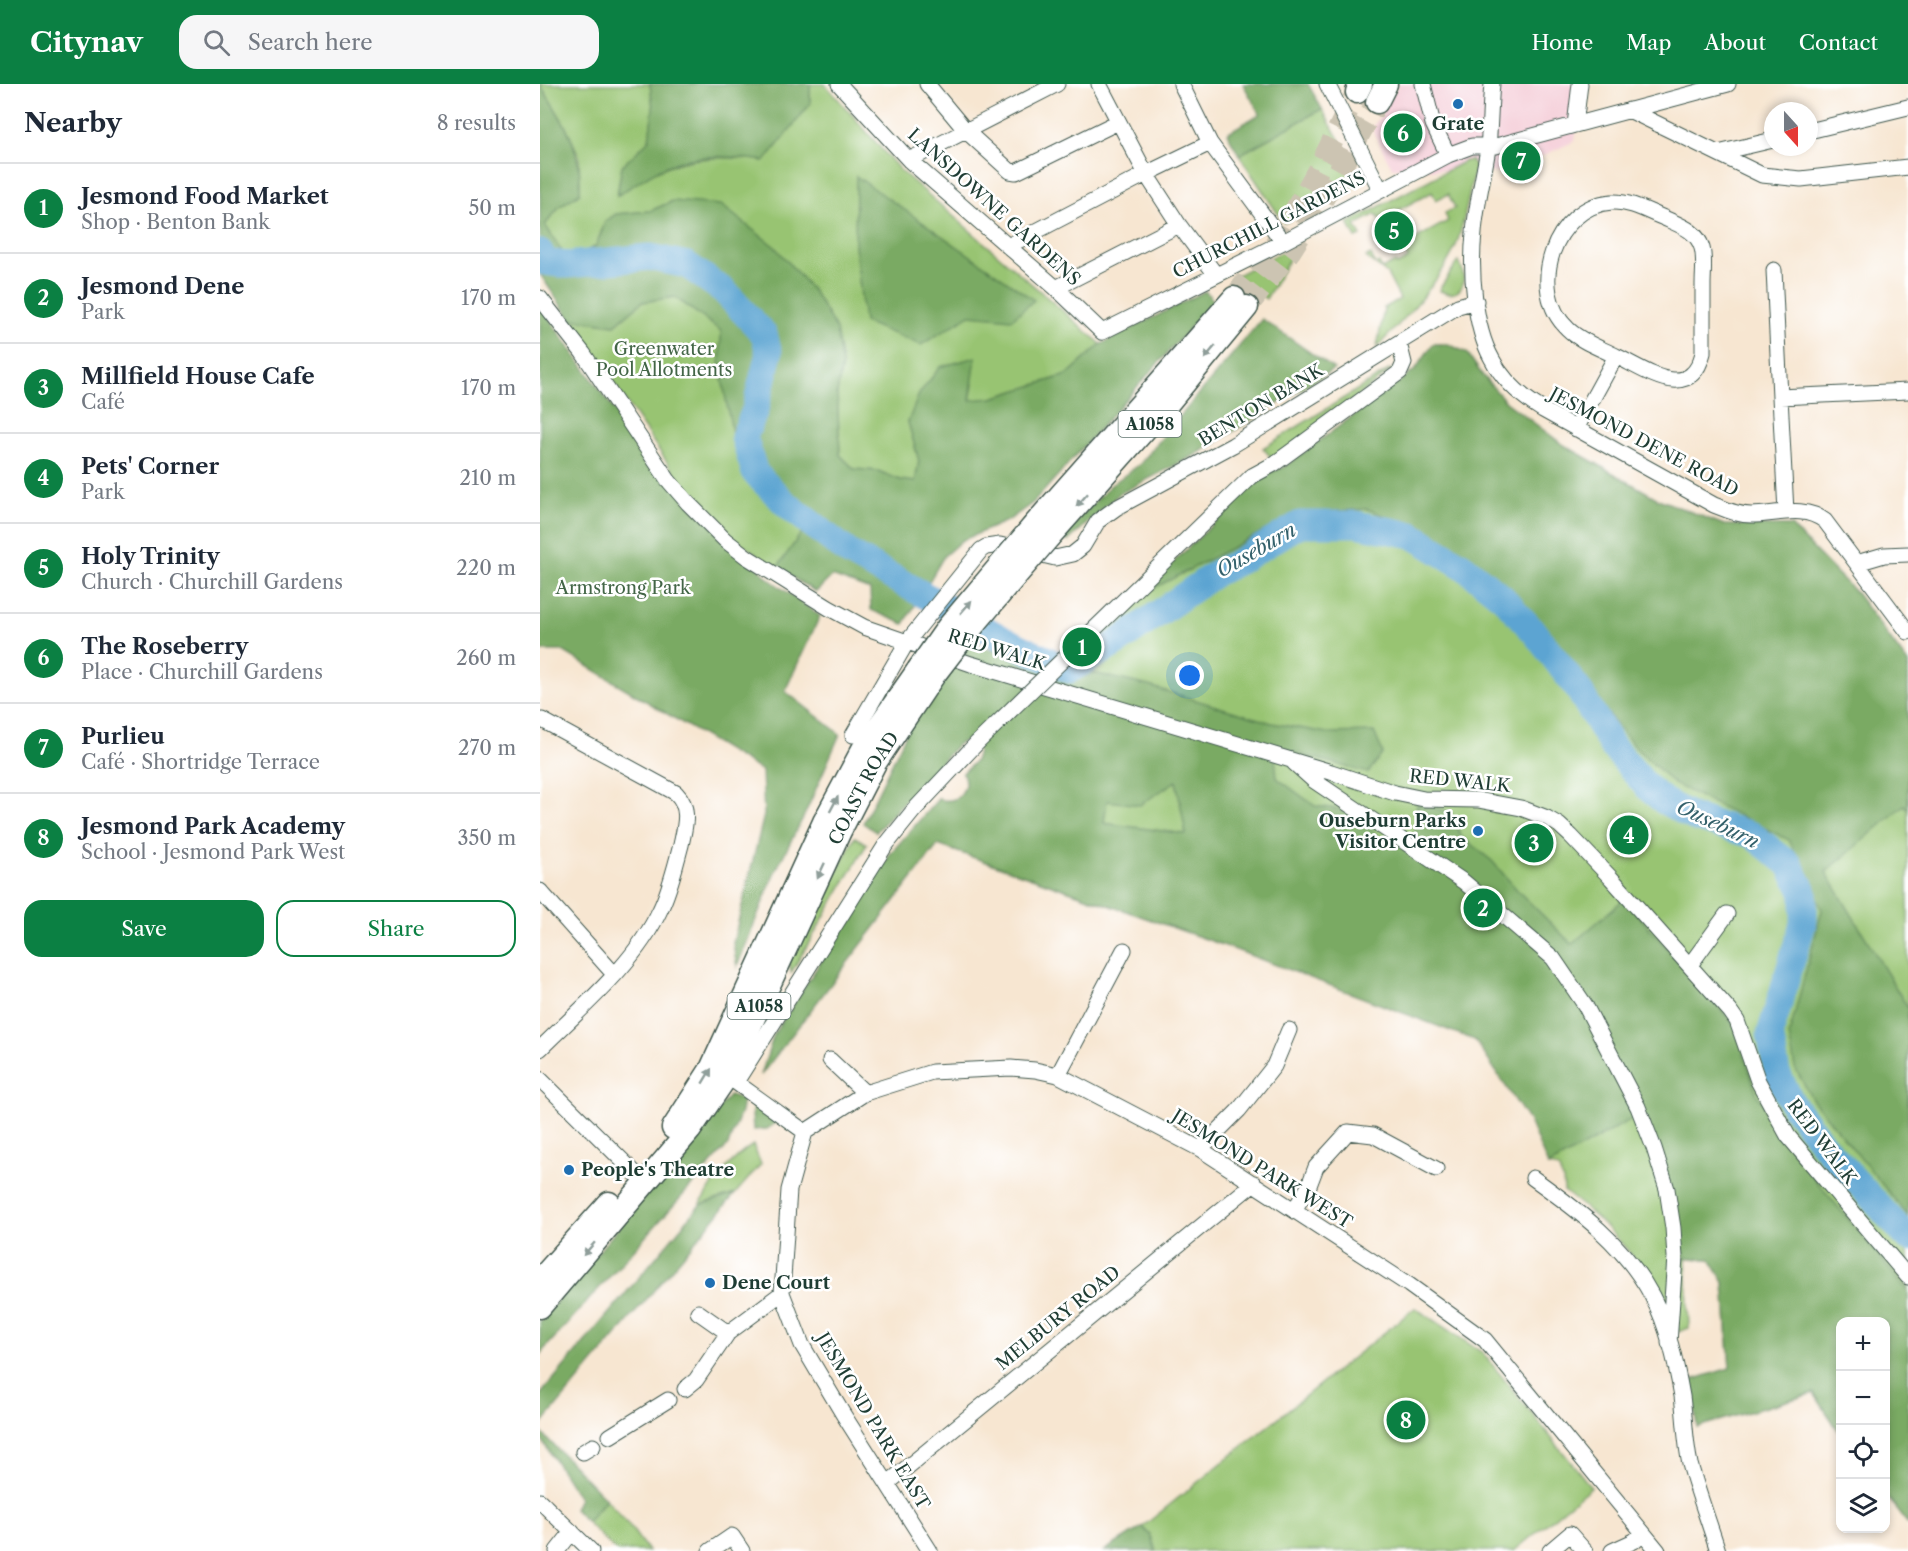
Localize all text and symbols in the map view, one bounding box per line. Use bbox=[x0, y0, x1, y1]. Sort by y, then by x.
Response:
search box bbox=[179, 15, 599, 69]
text: Citynav bbox=[30, 25, 143, 59]
icon: search bbox=[200, 26, 233, 59]
text: Search here bbox=[248, 29, 372, 56]
text: Home bbox=[1532, 30, 1593, 55]
text: Map bbox=[1626, 30, 1671, 55]
text: About bbox=[1704, 30, 1766, 55]
text: Contact bbox=[1799, 30, 1878, 55]
marker: Grate bbox=[1451, 97, 1465, 111]
north arrow bbox=[1764, 102, 1818, 156]
text: Nearby bbox=[24, 107, 122, 139]
pin: 6 bbox=[1384, 110, 1422, 156]
text: 8 results bbox=[437, 111, 516, 135]
place label: Grate bbox=[1432, 113, 1484, 135]
street label: LANSDOWNE GARDENS bbox=[903, 124, 1085, 290]
pin: 7 bbox=[1502, 138, 1540, 184]
street label: CHURCHILL GARDENS bbox=[1169, 167, 1369, 283]
text: Jesmond Food Market bbox=[81, 183, 329, 210]
text: 1 bbox=[39, 196, 48, 220]
text: 50 m bbox=[469, 196, 516, 220]
pin: 5 bbox=[1374, 208, 1414, 254]
text: Shop · Benton Bank bbox=[81, 210, 270, 234]
text: Jesmond Dene bbox=[81, 273, 244, 300]
text: 2 bbox=[38, 286, 49, 310]
text: 170 m bbox=[461, 286, 516, 310]
text: Park bbox=[81, 300, 124, 324]
park label: Greenwater Pool Allotments bbox=[596, 338, 732, 381]
one-way arrow bbox=[1204, 344, 1217, 359]
street label: BENTON BANK bbox=[1194, 358, 1328, 451]
text: Millfield House Cafe bbox=[81, 363, 315, 390]
text: 3 bbox=[38, 376, 49, 400]
text: 170 m bbox=[461, 376, 516, 400]
street label: JESMOND DENE ROAD bbox=[1543, 381, 1742, 501]
text: Café bbox=[81, 390, 125, 414]
road number: A1058 bbox=[1118, 411, 1182, 437]
text: Pets' Corner bbox=[81, 453, 219, 480]
text: 4 bbox=[38, 466, 49, 490]
text: 210 m bbox=[459, 466, 516, 490]
text: Park bbox=[81, 480, 124, 504]
one-way arrow bbox=[1075, 492, 1089, 507]
water label: Ouseburn bbox=[1212, 518, 1300, 582]
text: Holy Trinity bbox=[81, 543, 220, 570]
text: 5 bbox=[38, 556, 49, 580]
text: 220 m bbox=[456, 556, 516, 580]
text: Church · Churchill Gardens bbox=[81, 570, 343, 594]
park label: Armstrong Park bbox=[555, 577, 692, 599]
one-way arrow bbox=[959, 599, 973, 614]
pin: 1 bbox=[1062, 624, 1102, 670]
street label: RED WALK bbox=[945, 625, 1050, 676]
text: The Roseberry bbox=[81, 633, 248, 660]
text: 6 bbox=[38, 646, 49, 670]
text: 260 m bbox=[456, 646, 516, 670]
text: Place · Churchill Gardens bbox=[81, 660, 323, 684]
your location bbox=[1175, 661, 1204, 690]
text: Purlieu bbox=[81, 723, 165, 750]
street label: COAST ROAD bbox=[824, 728, 904, 848]
text: 7 bbox=[38, 736, 49, 760]
text: 270 m bbox=[458, 736, 516, 760]
text: Café · Shortridge Terrace bbox=[81, 750, 320, 774]
street label: RED WALK bbox=[1408, 765, 1513, 797]
water label: Ouseburn bbox=[1673, 794, 1763, 854]
one-way arrow bbox=[829, 795, 839, 812]
place label: Ouseburn Parks Visitor Centre bbox=[1319, 810, 1466, 853]
pin: 4 bbox=[1610, 812, 1648, 858]
text: Jesmond Park Academy bbox=[81, 813, 345, 840]
pin: 3 bbox=[1514, 820, 1554, 866]
marker: Ouseburn Parks Visitor Centre bbox=[1471, 824, 1485, 838]
text: 8 bbox=[37, 826, 50, 850]
text: 350 m bbox=[458, 826, 516, 850]
text: School · Jesmond Park West bbox=[81, 840, 345, 864]
one-way arrow bbox=[817, 863, 826, 880]
pin: 2 bbox=[1464, 886, 1502, 930]
button: Save bbox=[24, 900, 264, 957]
button: Share bbox=[276, 900, 516, 957]
road number: A1058 bbox=[728, 993, 790, 1019]
one-way arrow bbox=[701, 1068, 712, 1084]
street label: RED WALK bbox=[1783, 1095, 1862, 1190]
street label: JESMOND PARK WEST bbox=[1165, 1103, 1357, 1234]
place label: People's Theatre bbox=[581, 1159, 734, 1181]
marker: People's Theatre bbox=[562, 1163, 576, 1177]
one-way arrow bbox=[583, 1241, 596, 1256]
street label: MELBURY ROAD bbox=[991, 1261, 1125, 1375]
place label: Dene Court bbox=[722, 1272, 831, 1294]
marker: Dene Court bbox=[703, 1276, 717, 1290]
map controls bbox=[1836, 1317, 1890, 1533]
button: + bbox=[1836, 1317, 1890, 1371]
street label: JESMOND PARK EAST bbox=[810, 1326, 935, 1514]
button: − bbox=[1836, 1371, 1890, 1425]
pin: 8 bbox=[1386, 1398, 1426, 1442]
button: locate bbox=[1836, 1425, 1890, 1479]
button: layers bbox=[1836, 1479, 1890, 1533]

